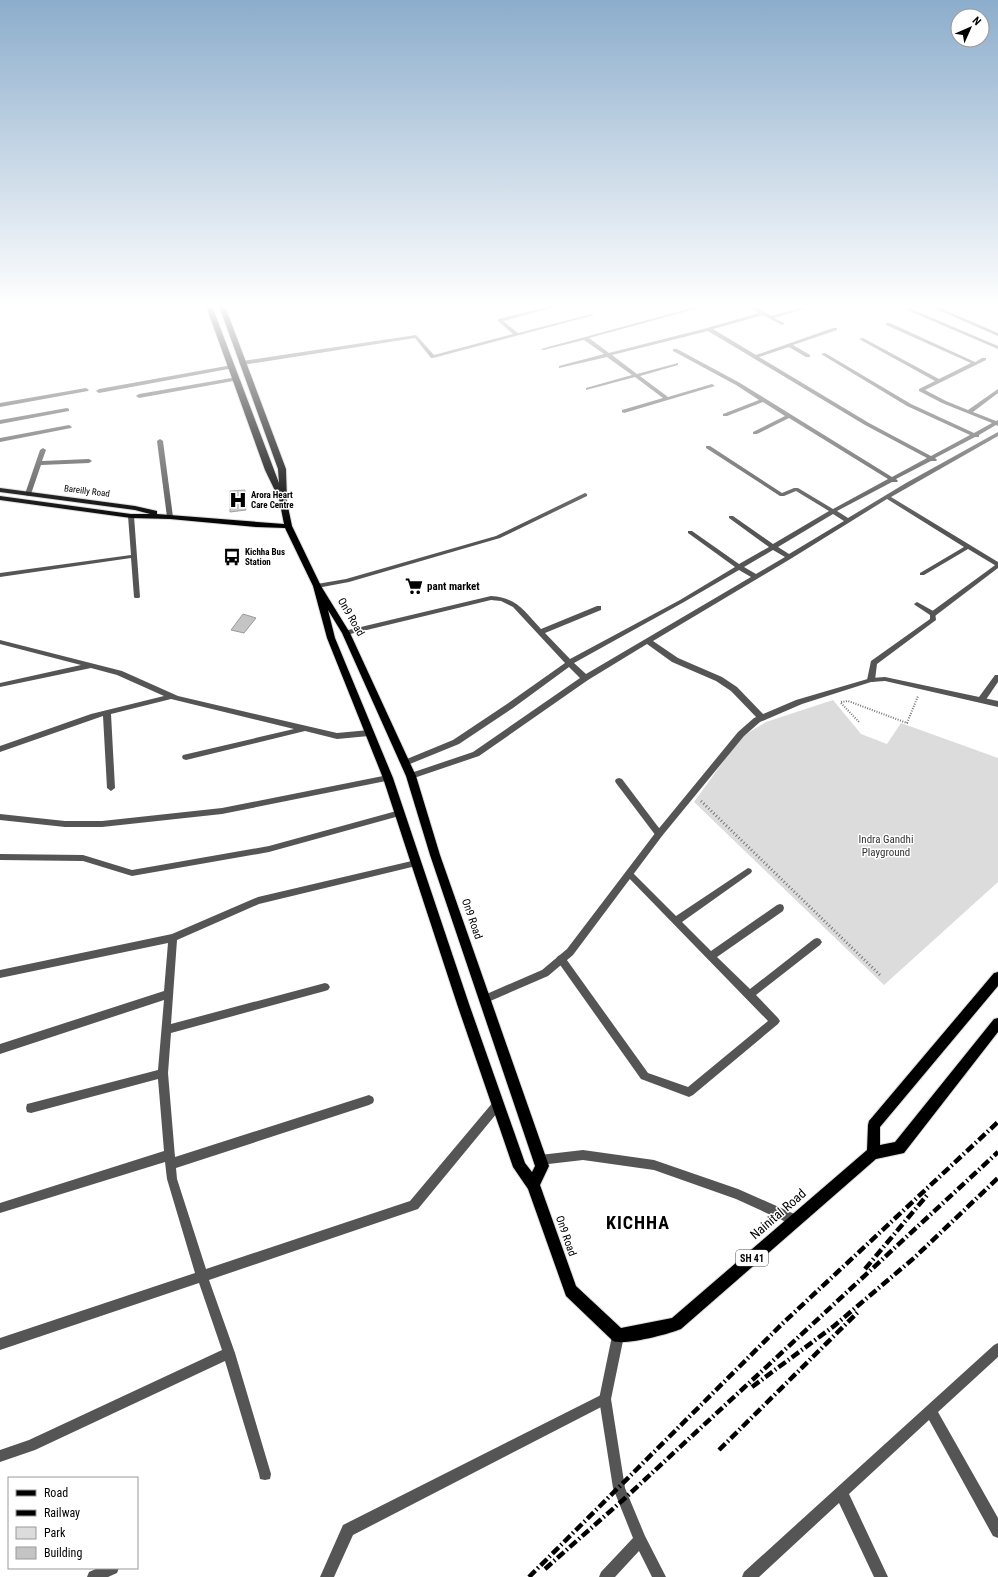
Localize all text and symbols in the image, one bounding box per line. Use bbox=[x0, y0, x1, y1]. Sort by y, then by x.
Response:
north arrow bbox=[950, 8, 990, 48]
text: N bbox=[970, 14, 984, 28]
street label: Bareilly Road bbox=[63, 483, 111, 499]
hospital icon: Arora Heart Care Centre bbox=[228, 490, 248, 510]
place label: Arora Heart Care Centre bbox=[251, 490, 294, 510]
bus stop icon: Kichha Bus Station bbox=[222, 547, 242, 567]
place label: Kichha Bus Station bbox=[245, 547, 285, 567]
supermarket icon: pant market bbox=[404, 576, 424, 596]
place label: pant market bbox=[427, 580, 480, 593]
street label: On9 Road bbox=[335, 596, 367, 638]
park label: Indra Gandhi Playground bbox=[859, 833, 913, 859]
street label: On9 Road bbox=[459, 897, 485, 941]
street label: Nainital Road bbox=[747, 1186, 809, 1242]
district label: KICHHA bbox=[606, 1212, 670, 1233]
street label: On9 Road bbox=[553, 1214, 579, 1258]
road number: SH 41 bbox=[736, 1250, 768, 1266]
legend bbox=[8, 1477, 138, 1569]
text: Road bbox=[44, 1486, 68, 1500]
text: Railway bbox=[44, 1506, 80, 1520]
text: Park bbox=[44, 1526, 66, 1540]
text: Building bbox=[44, 1546, 82, 1560]

